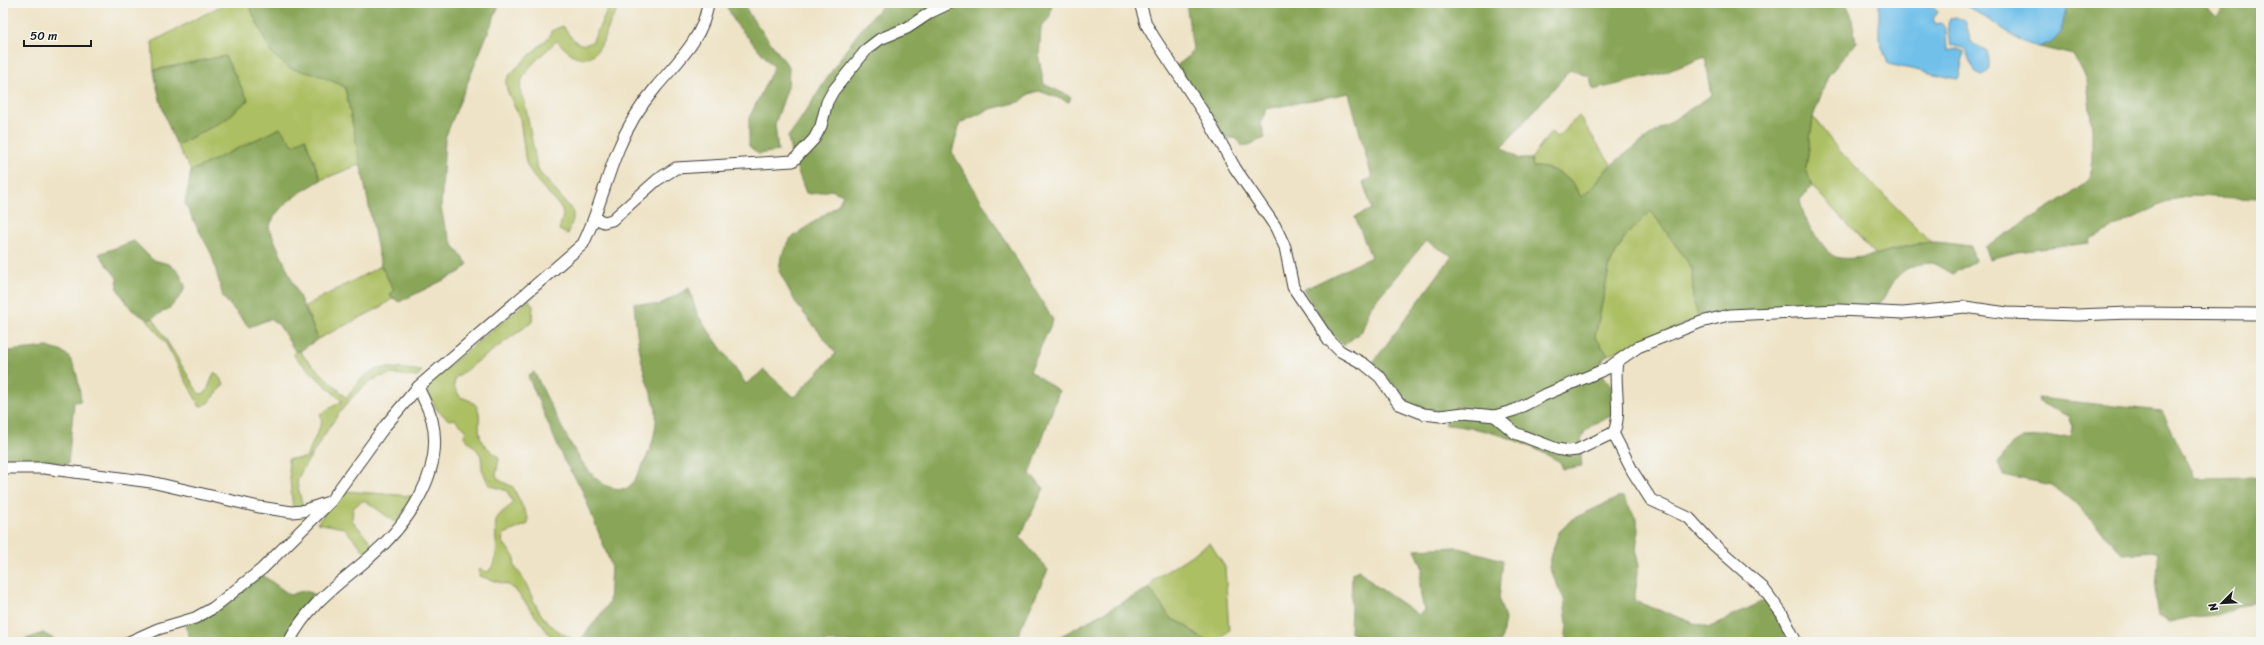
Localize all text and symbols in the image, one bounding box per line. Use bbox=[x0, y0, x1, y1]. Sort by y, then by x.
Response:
scale bar bbox=[24, 22, 91, 48]
text: 50 m bbox=[30, 25, 57, 47]
north arrow bbox=[2202, 583, 2242, 623]
text: N bbox=[2203, 599, 2224, 615]

